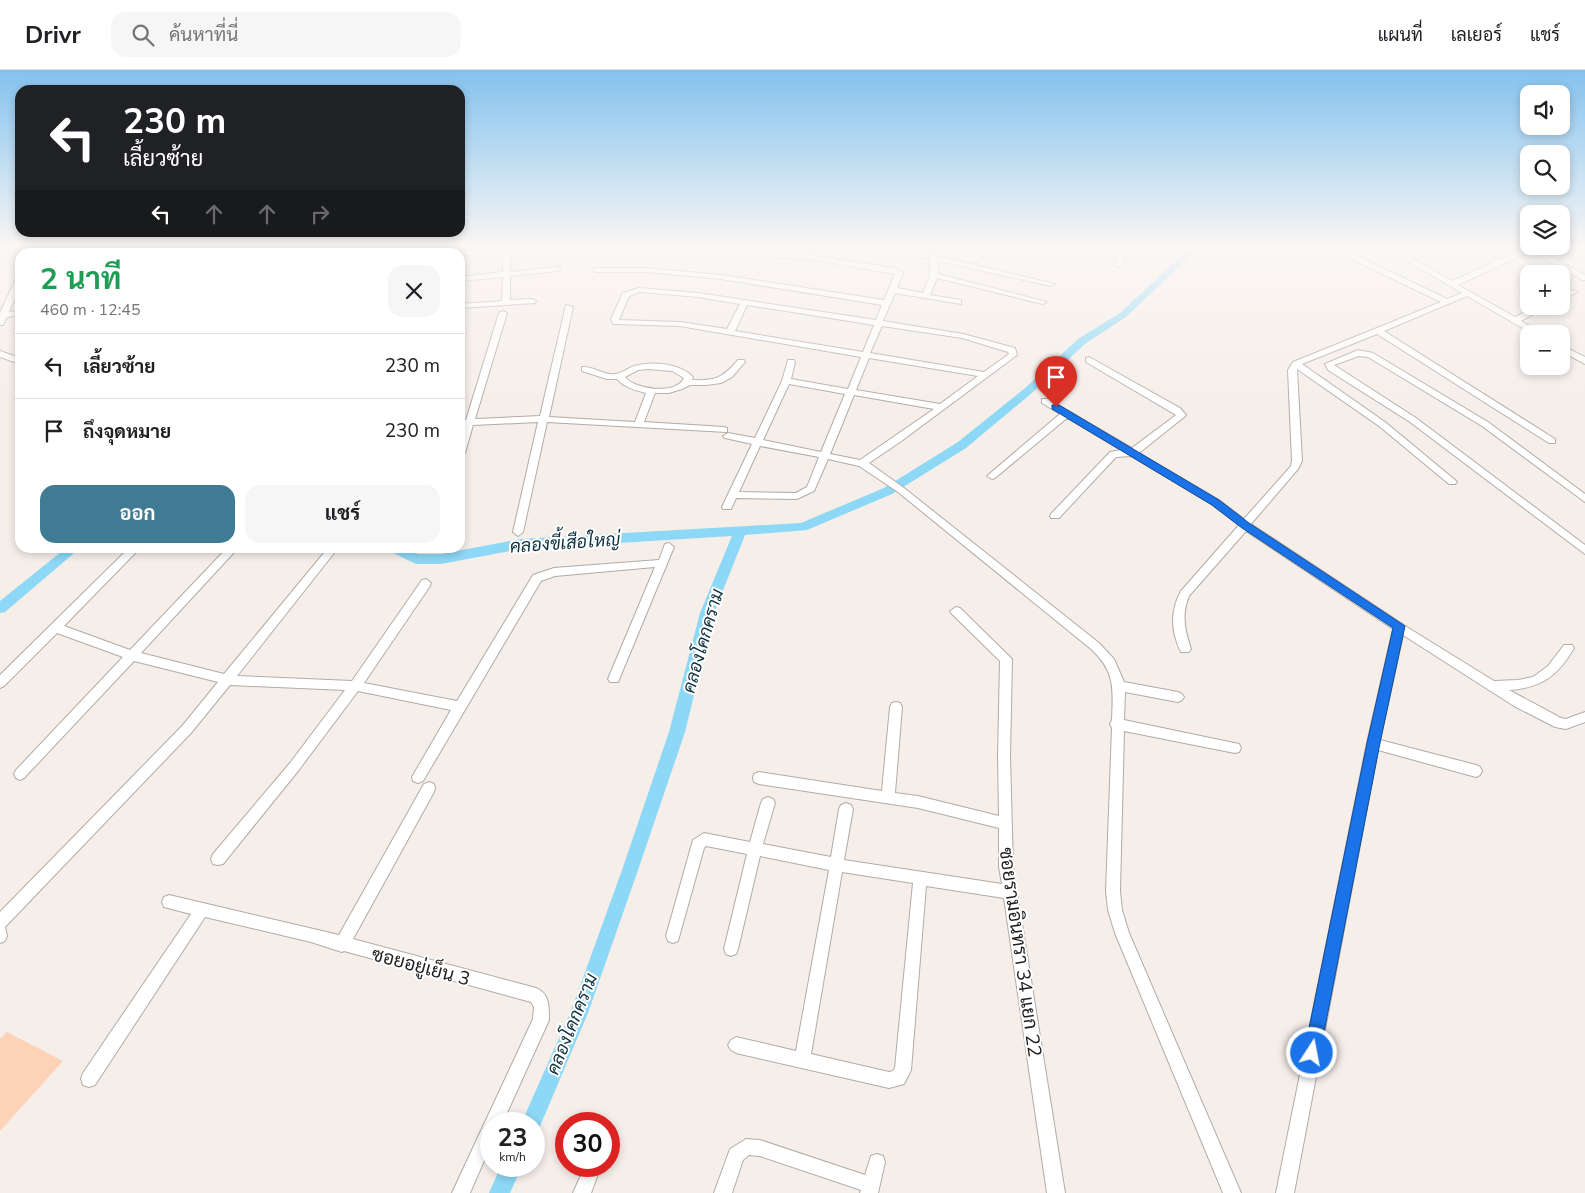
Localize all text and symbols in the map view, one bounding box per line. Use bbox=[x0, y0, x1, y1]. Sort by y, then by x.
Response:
search box bbox=[111, 12, 461, 57]
text: Drivr bbox=[25, 19, 81, 51]
icon: search bbox=[129, 21, 157, 49]
text: ค้นหาที่นี่ bbox=[169, 22, 238, 48]
text: แผนที่ bbox=[1378, 23, 1423, 47]
text: เลเยอร์ bbox=[1451, 23, 1502, 47]
text: แชร์ bbox=[1530, 23, 1560, 47]
map controls bbox=[1520, 85, 1570, 375]
button: sound bbox=[1520, 85, 1570, 135]
text: 230 m bbox=[123, 98, 226, 145]
icon: left bbox=[40, 105, 105, 170]
text: เลี้ยวซ้าย bbox=[123, 144, 203, 174]
button: search bbox=[1520, 145, 1570, 195]
icon: left bbox=[147, 200, 175, 228]
icon: ahead bbox=[200, 200, 228, 228]
icon: ahead bbox=[253, 200, 281, 228]
icon: right bbox=[306, 200, 334, 228]
button: layers bbox=[1520, 205, 1570, 255]
text: 2 นาที bbox=[40, 259, 121, 300]
button: close bbox=[388, 265, 440, 317]
button: + bbox=[1520, 265, 1570, 315]
text: 460 m · 12:45 bbox=[40, 299, 141, 321]
button: − bbox=[1520, 325, 1570, 375]
icon: left bbox=[40, 352, 68, 380]
text: 230 m bbox=[385, 353, 440, 379]
text: เลี้ยวซ้าย bbox=[83, 354, 155, 380]
pin bbox=[1035, 356, 1077, 407]
icon: arrive bbox=[1042, 363, 1070, 391]
icon: arrive bbox=[40, 417, 68, 445]
text: 230 m bbox=[385, 418, 440, 444]
text: ถึงจุดหมาย bbox=[83, 419, 171, 445]
button: ออก bbox=[40, 485, 235, 543]
button: แชร์ bbox=[245, 485, 440, 543]
water label: คลองขี้เสือใหญ่ bbox=[509, 523, 622, 559]
water label: คลองโคกคราม bbox=[676, 586, 729, 696]
street label: ซอยรามอินทรา 34 แยก 22 bbox=[992, 846, 1048, 1058]
street label: ซอยอยู่เย็น 3 bbox=[369, 940, 473, 993]
water label: คลองโคกคราม bbox=[540, 969, 603, 1078]
position arrow bbox=[1285, 1026, 1337, 1078]
speed limit sign: 30 bbox=[555, 1112, 620, 1177]
text: 23 bbox=[497, 1121, 528, 1155]
text: km/h bbox=[499, 1149, 526, 1165]

